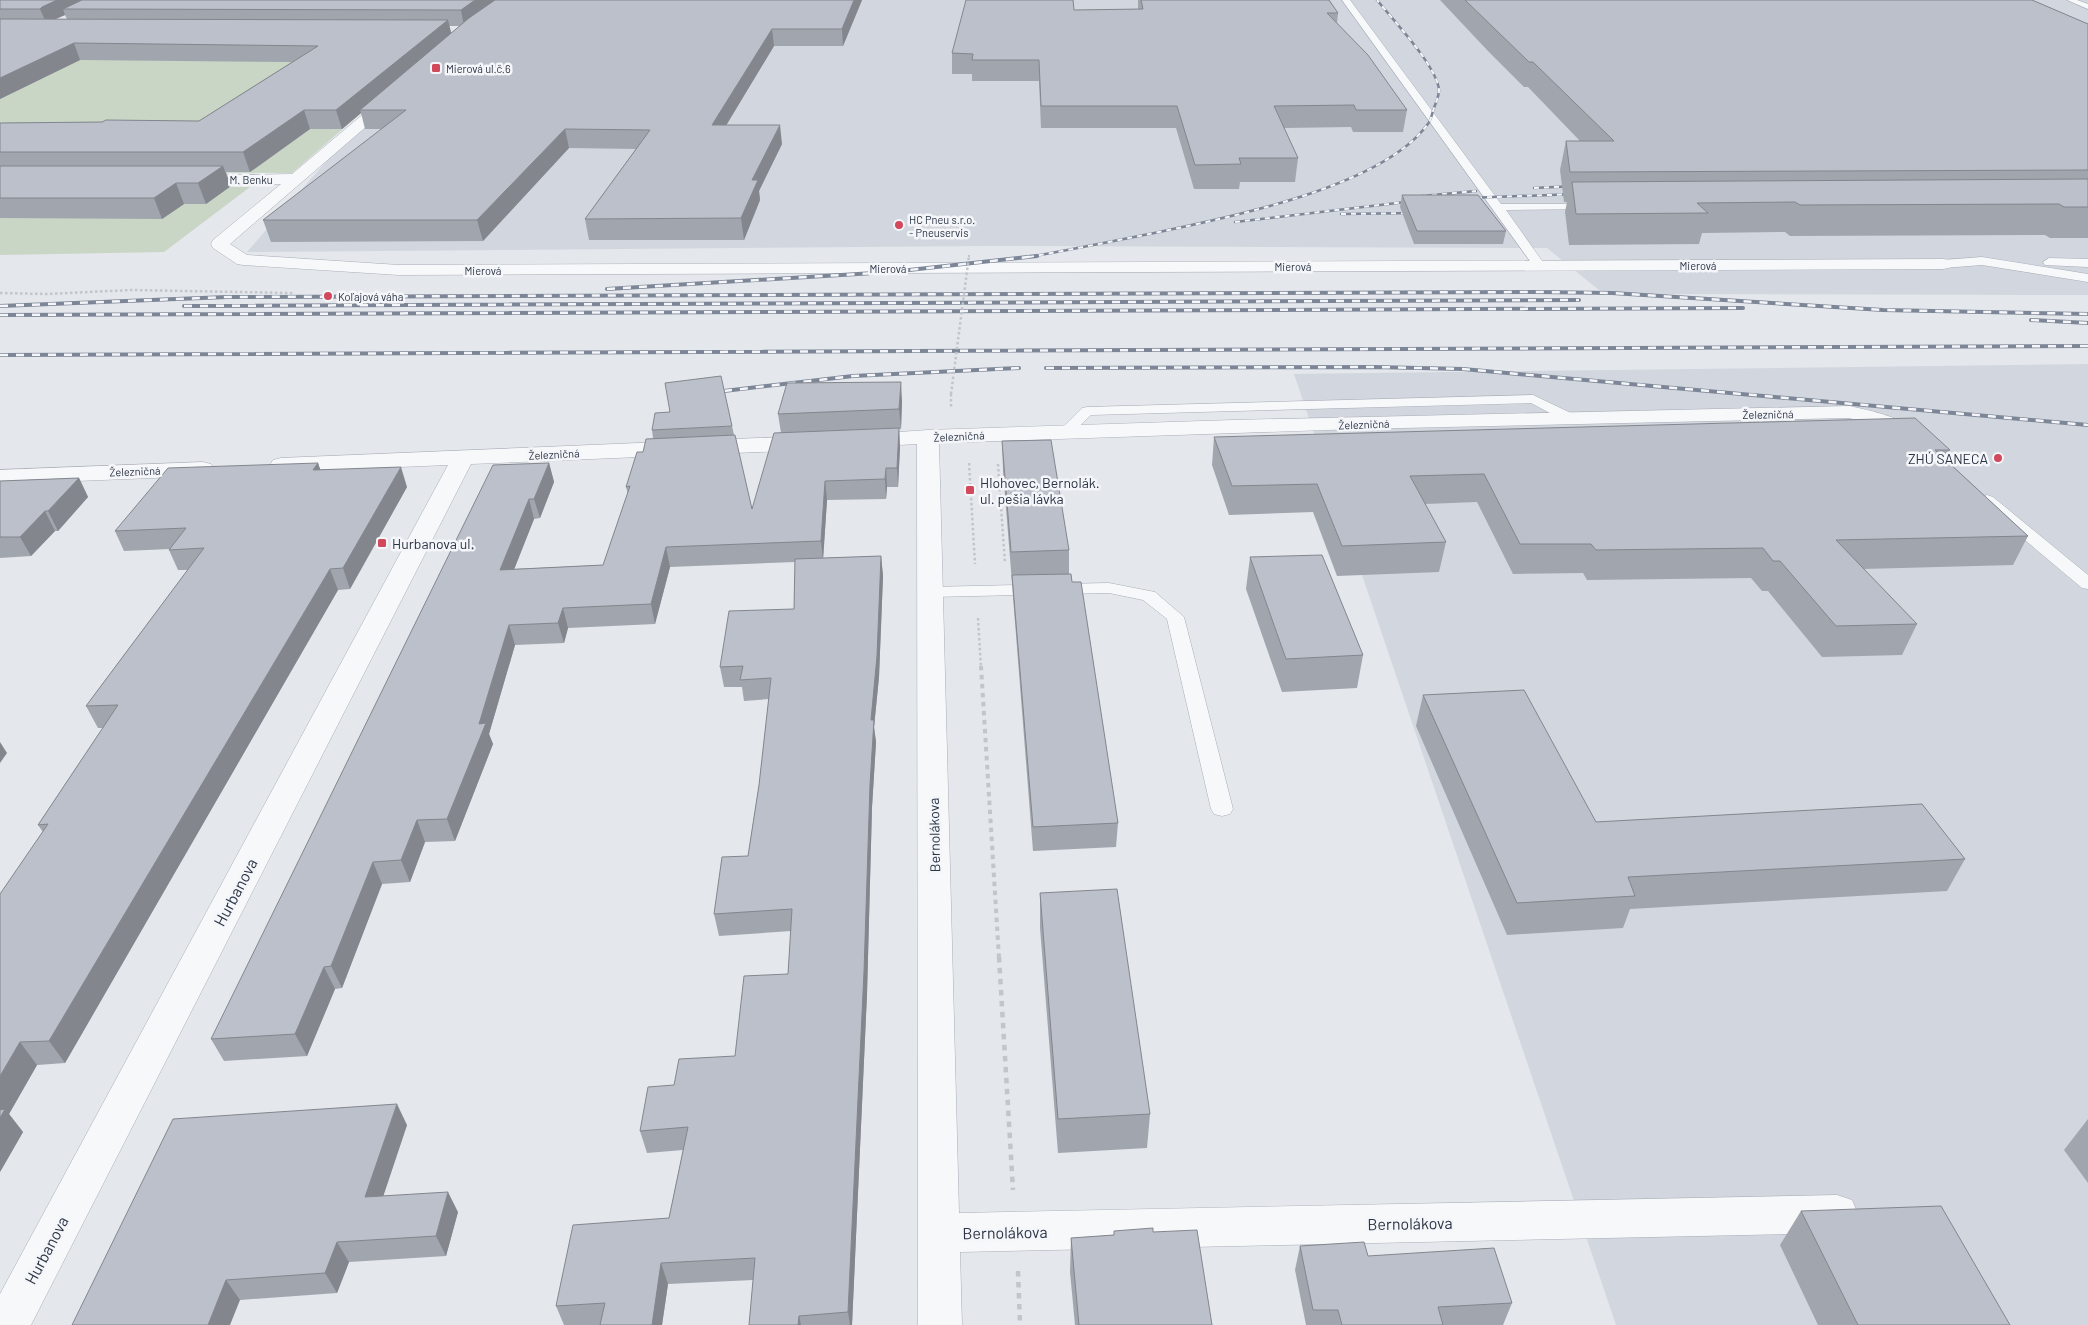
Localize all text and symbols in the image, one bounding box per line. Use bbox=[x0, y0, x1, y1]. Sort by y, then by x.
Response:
marker: Mierová ul.č.6 bbox=[430, 62, 442, 74]
place label: Mierová ul.č.6 bbox=[446, 62, 511, 75]
street label: M. Benku bbox=[229, 173, 273, 186]
place label: HC Pneu s.r.o. - Pneuservis bbox=[909, 213, 975, 239]
marker: HC Pneu s.r.o. - Pneuservis bbox=[893, 219, 905, 231]
street label: Mierová bbox=[1680, 259, 1716, 272]
street label: Mierová bbox=[1275, 260, 1311, 273]
street label: Mierová bbox=[870, 262, 906, 275]
street label: Mierová bbox=[465, 264, 501, 277]
marker: Koľajová váha bbox=[322, 290, 334, 302]
place label: Koľajová váha bbox=[338, 290, 403, 303]
street label: Železničná bbox=[1742, 407, 1794, 421]
street label: Železničná bbox=[1338, 417, 1390, 431]
street label: Železničná bbox=[933, 428, 985, 444]
street label: Železničná bbox=[528, 446, 580, 462]
place label: ZHÚ SANECA bbox=[1908, 450, 1989, 467]
marker: ZHÚ SANECA bbox=[1992, 452, 2004, 464]
street label: Železničná bbox=[109, 464, 161, 478]
place label: Hlohovec, Bernolák. ul. pešia lávka bbox=[980, 474, 1100, 507]
marker: Hlohovec, Bernolák. ul. pešia lávka bbox=[964, 484, 976, 496]
place label: Hurbanova ul. bbox=[392, 535, 474, 552]
marker: Hurbanova ul. bbox=[376, 537, 388, 549]
street label: Bernolákova bbox=[925, 798, 943, 872]
street label: Hurbanova bbox=[209, 855, 261, 929]
street label: Hurbanova bbox=[20, 1213, 72, 1287]
street label: Bernolákova bbox=[1367, 1213, 1453, 1233]
street label: Bernolákova bbox=[962, 1222, 1048, 1242]

